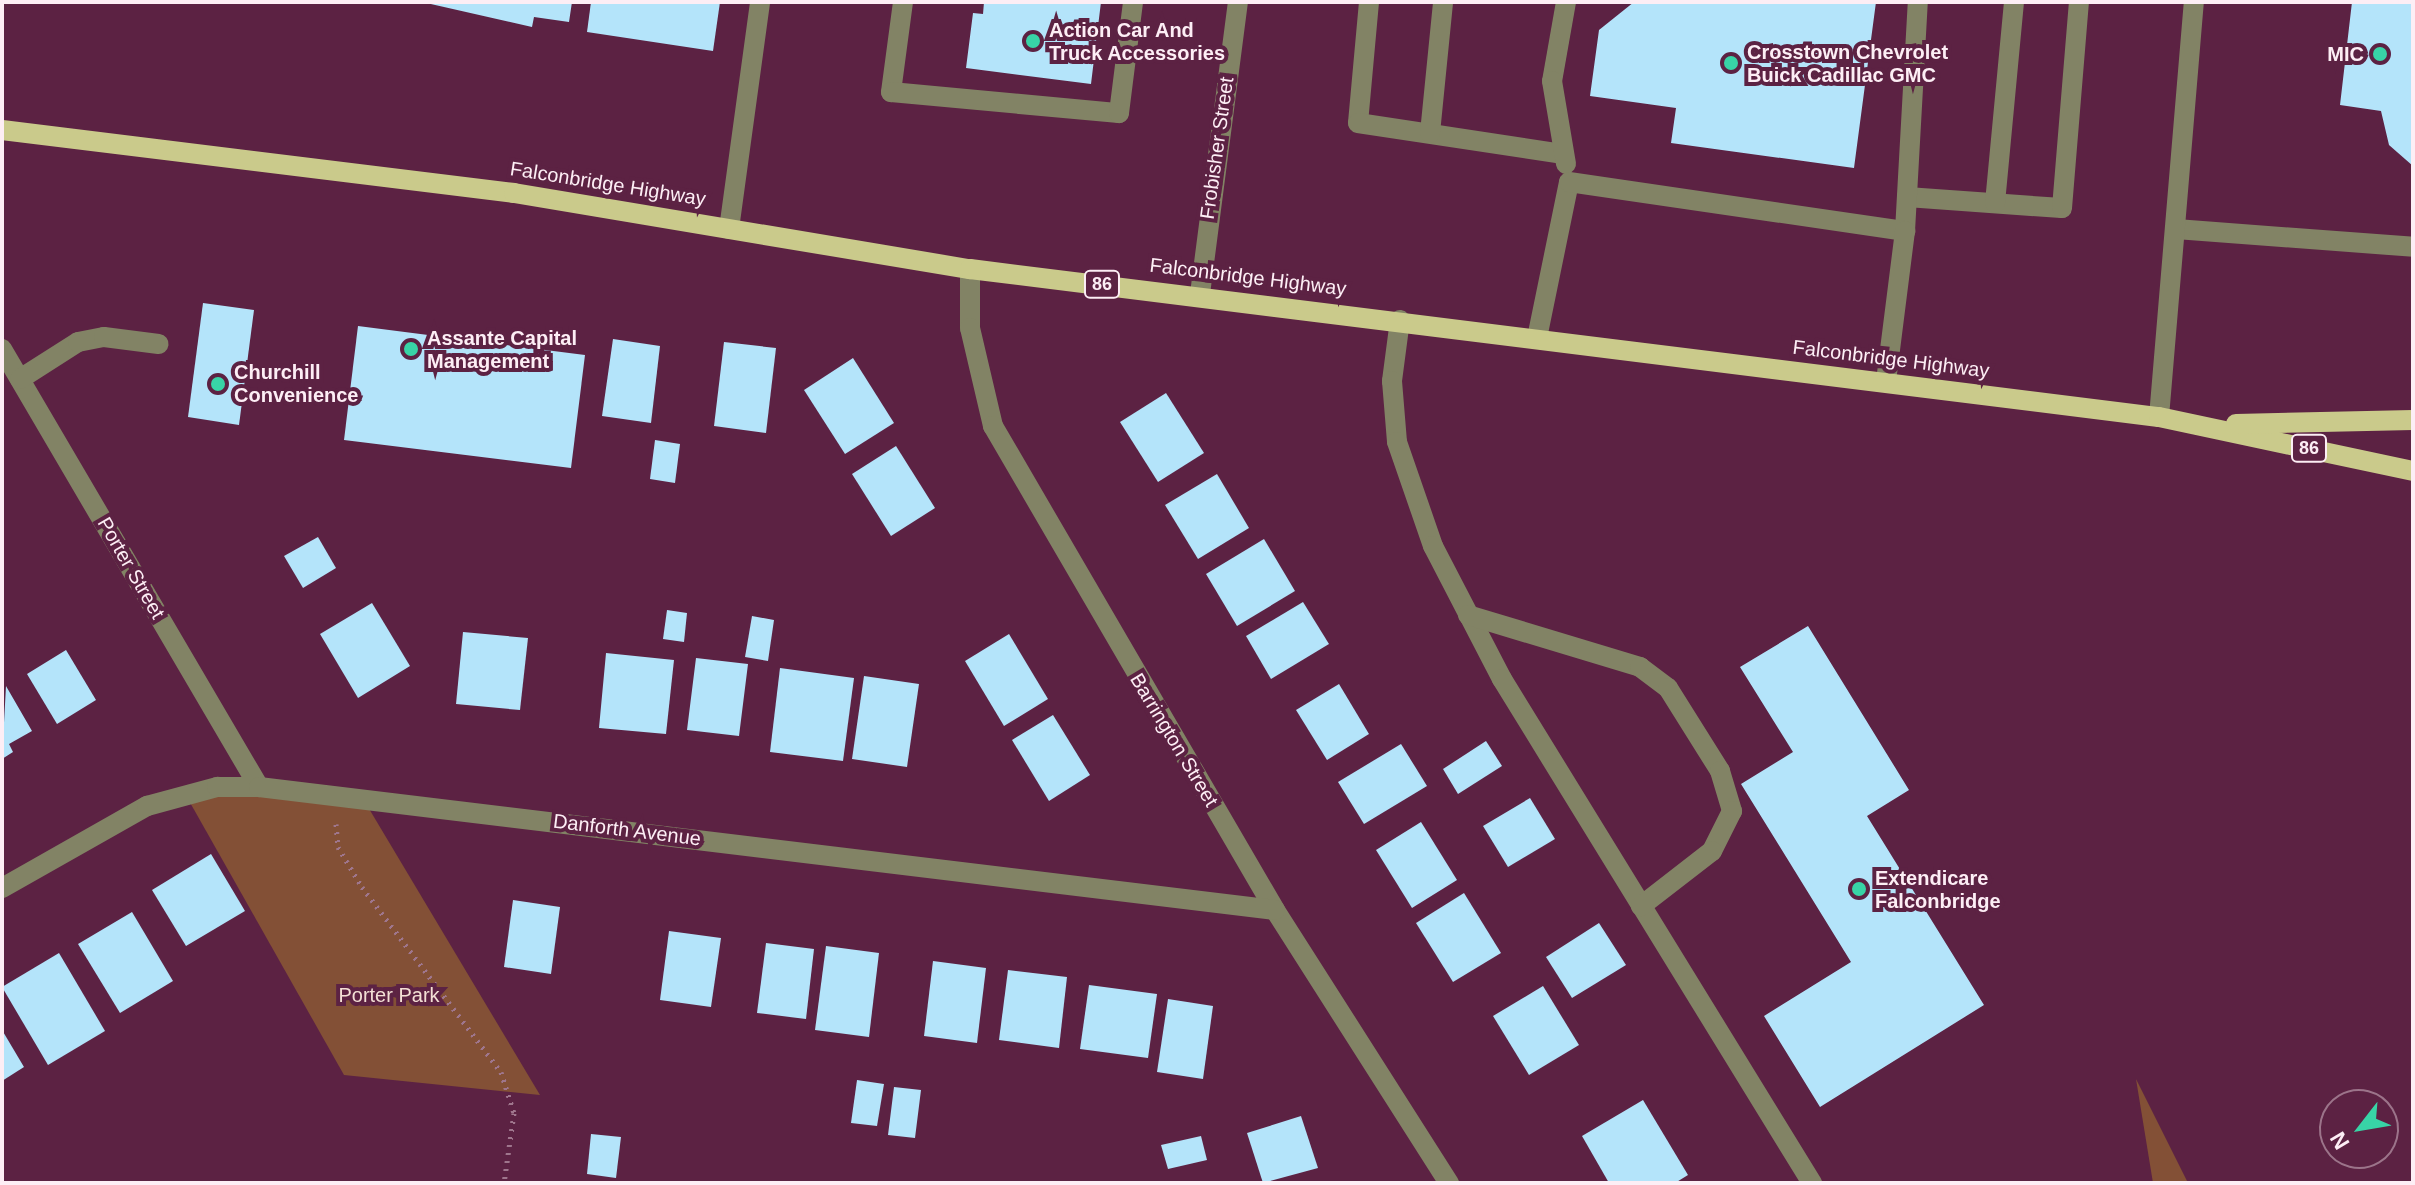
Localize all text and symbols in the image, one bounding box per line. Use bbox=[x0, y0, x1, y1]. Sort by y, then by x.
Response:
place label: Action Car And Truck Accessories bbox=[1049, 18, 1226, 65]
marker: Action Car And Truck Accessories bbox=[1024, 32, 1042, 50]
place label: Crosstown Chevrolet Buick Cadillac GMC bbox=[1747, 40, 1948, 87]
place label: MIC bbox=[2327, 42, 2364, 66]
marker: MIC bbox=[2371, 45, 2389, 63]
marker: Crosstown Chevrolet Buick Cadillac GMC bbox=[1722, 54, 1740, 72]
street label: Frobisher Street bbox=[1195, 75, 1239, 221]
street label: Falconbridge Highway bbox=[508, 157, 708, 211]
street label: Falconbridge Highway bbox=[1148, 253, 1348, 301]
road number: 86 bbox=[1082, 270, 1122, 298]
place label: Assante Capital Management bbox=[427, 326, 577, 373]
street label: Falconbridge Highway bbox=[1791, 335, 1991, 383]
marker: Assante Capital Management bbox=[402, 340, 420, 358]
place label: Churchill Convenience bbox=[234, 360, 358, 407]
marker: Churchill Convenience bbox=[209, 375, 227, 393]
road number: 86 bbox=[2289, 434, 2329, 462]
street label: Porter Street bbox=[92, 513, 170, 623]
street label: Barrington Street bbox=[1125, 669, 1223, 811]
street label: Danforth Avenue bbox=[551, 809, 703, 851]
place label: Extendicare Falconbridge bbox=[1875, 866, 2001, 913]
marker: Extendicare Falconbridge bbox=[1850, 880, 1868, 898]
park label: Porter Park bbox=[338, 983, 440, 1007]
north arrow bbox=[2319, 1089, 2399, 1169]
text: N bbox=[2325, 1127, 2355, 1154]

